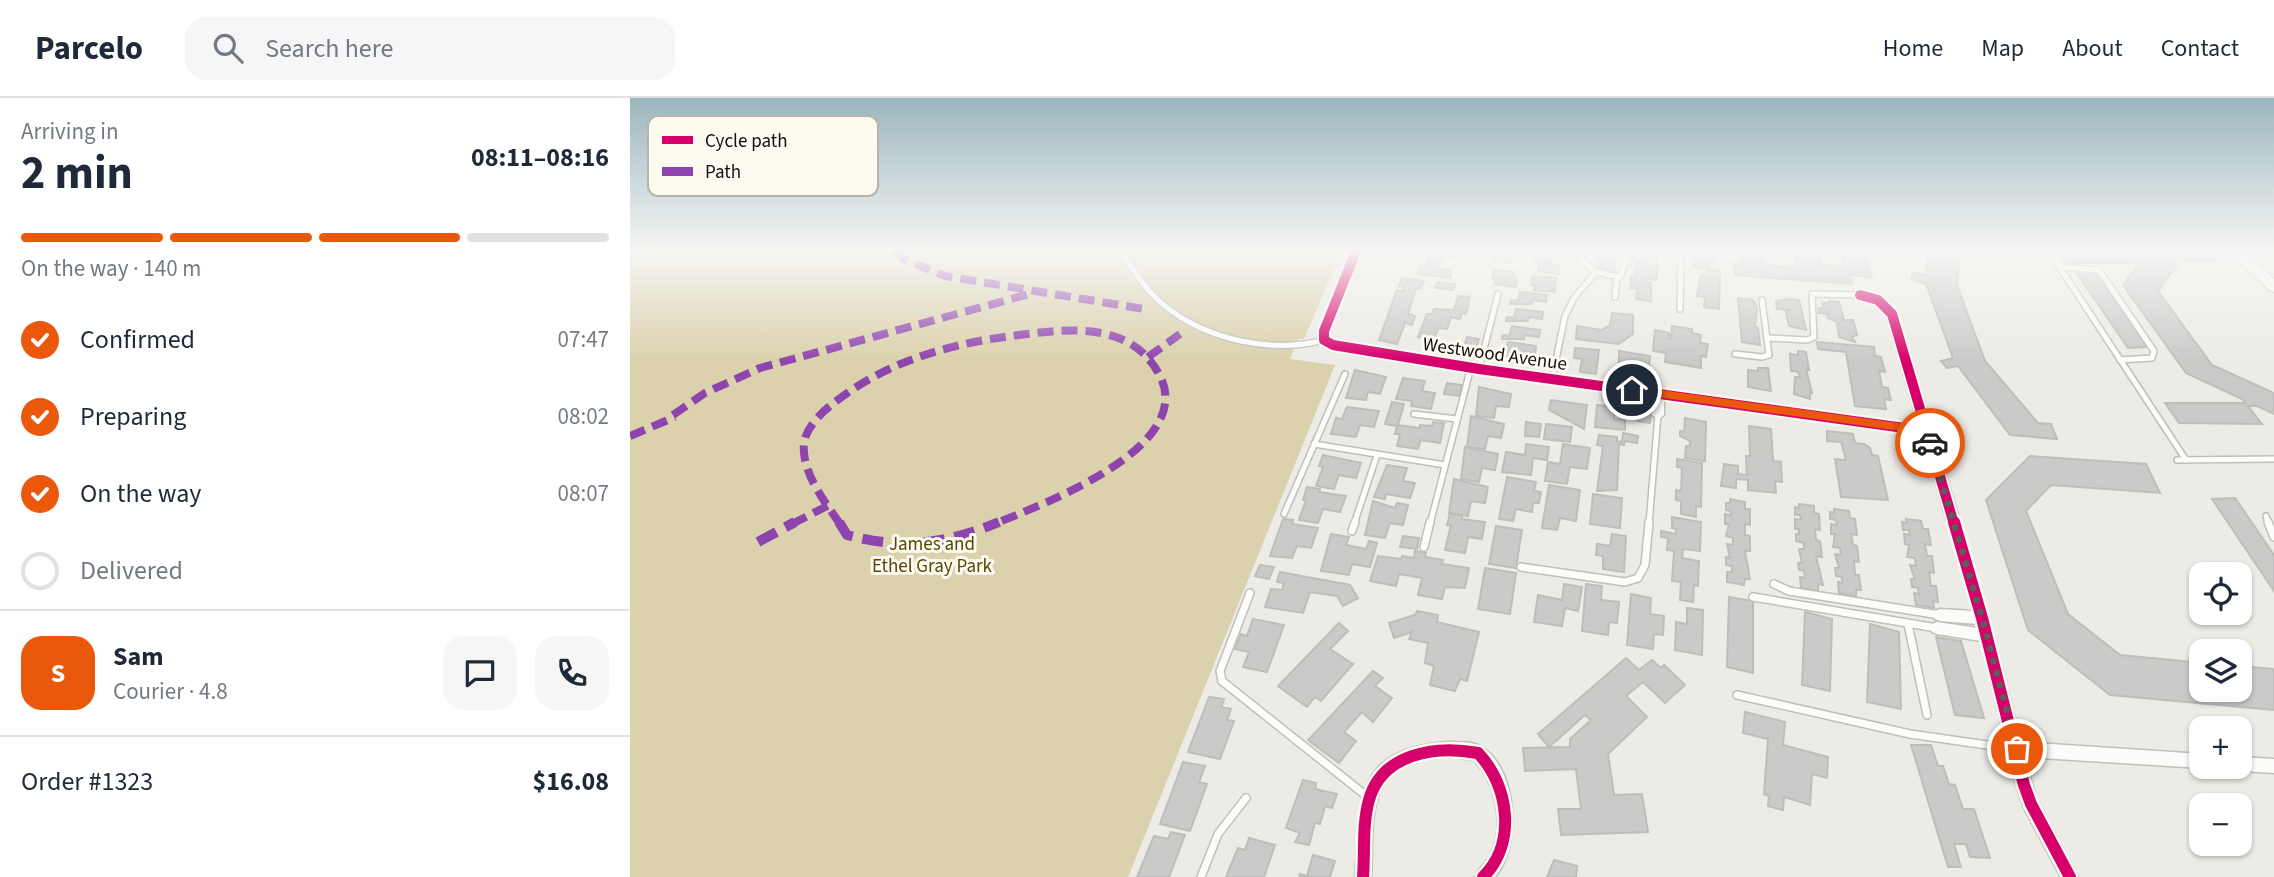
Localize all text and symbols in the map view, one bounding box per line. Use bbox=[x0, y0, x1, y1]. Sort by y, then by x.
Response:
search box bbox=[185, 17, 675, 80]
text: Parcelo bbox=[35, 25, 143, 72]
icon: search bbox=[209, 29, 247, 67]
text: Search here bbox=[265, 30, 393, 67]
text: Home bbox=[1883, 31, 1943, 66]
text: Map bbox=[1981, 31, 2024, 66]
text: About bbox=[2062, 31, 2123, 66]
text: Contact bbox=[2161, 31, 2239, 66]
text: Arriving in bbox=[21, 115, 119, 148]
legend bbox=[648, 116, 878, 196]
text: Cycle path bbox=[705, 128, 787, 155]
text: 08:11–08:16 bbox=[471, 139, 609, 176]
text: 2 min bbox=[21, 141, 133, 206]
text: Path bbox=[705, 159, 741, 186]
text: On the way · 140 m bbox=[21, 252, 201, 285]
icon: check bbox=[21, 321, 59, 359]
text: Confirmed bbox=[80, 321, 195, 358]
text: 07:47 bbox=[558, 323, 609, 356]
street label: Westwood Avenue bbox=[1421, 331, 1569, 378]
pin bbox=[1602, 360, 1662, 420]
icon: home bbox=[1613, 371, 1651, 409]
icon: check bbox=[21, 398, 59, 436]
text: Preparing bbox=[80, 398, 186, 435]
text: 08:02 bbox=[558, 400, 609, 433]
courier bbox=[1895, 408, 1965, 478]
icon: car bbox=[1911, 424, 1949, 462]
icon: check bbox=[21, 475, 59, 513]
text: On the way bbox=[80, 475, 201, 512]
text: 08:07 bbox=[558, 477, 609, 510]
park label: James and Ethel Gray Park bbox=[872, 531, 993, 580]
text: Delivered bbox=[80, 552, 183, 589]
map controls bbox=[2189, 562, 2252, 856]
button: locate bbox=[2189, 562, 2252, 625]
button: chat bbox=[443, 636, 517, 710]
button: phone bbox=[535, 636, 609, 710]
text: Sam bbox=[113, 638, 163, 675]
button: layers bbox=[2189, 639, 2252, 702]
text: S bbox=[51, 655, 65, 692]
text: Courier · 4.8 bbox=[113, 675, 228, 708]
button: + bbox=[2189, 716, 2252, 779]
pin bbox=[1987, 719, 2047, 779]
icon: bag bbox=[1998, 730, 2036, 768]
text: Order #1323 bbox=[21, 763, 153, 800]
text: $16.08 bbox=[533, 763, 609, 800]
button: − bbox=[2189, 793, 2252, 856]

